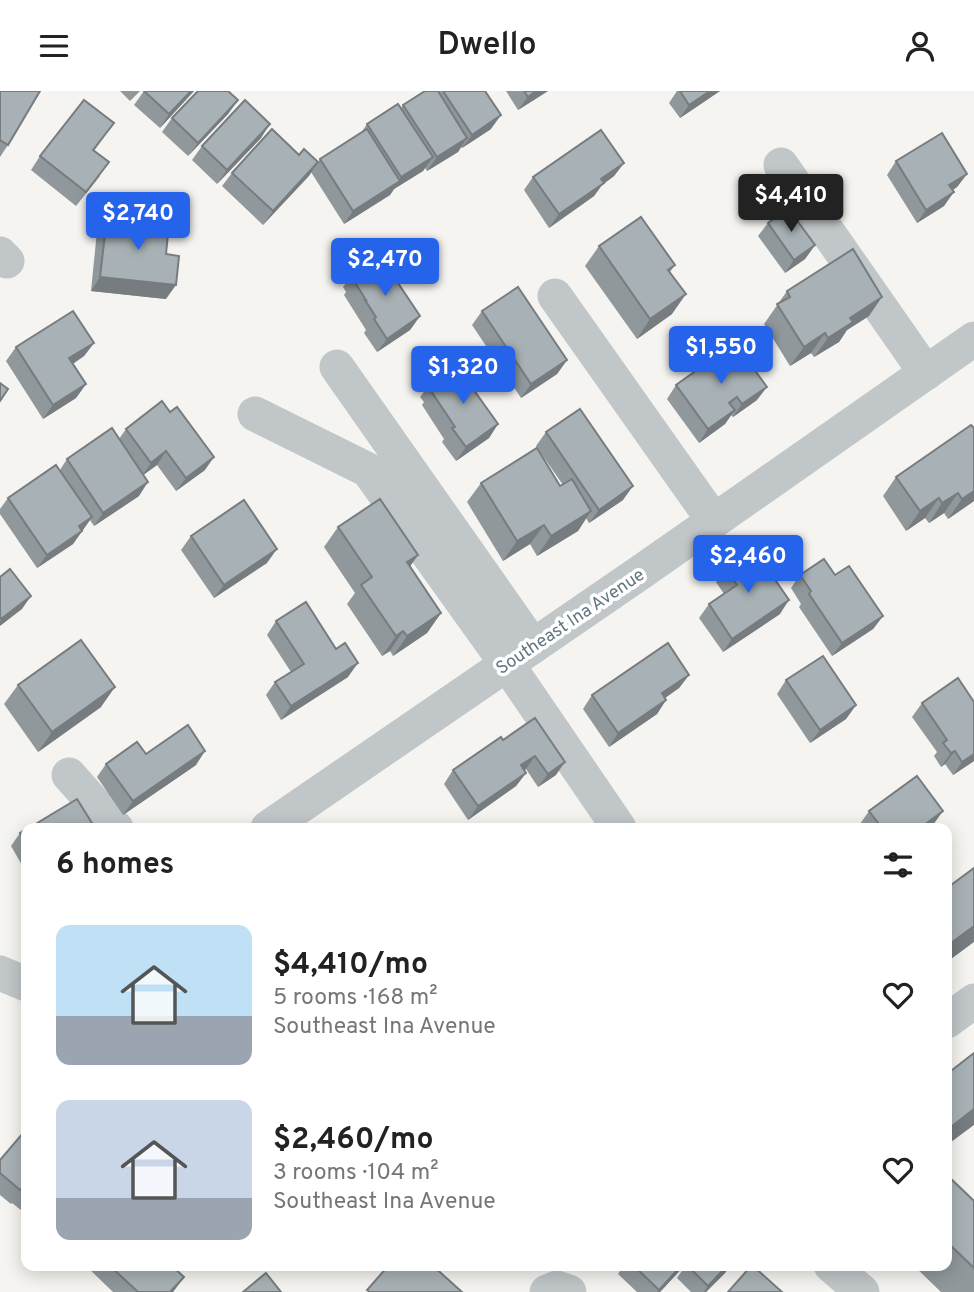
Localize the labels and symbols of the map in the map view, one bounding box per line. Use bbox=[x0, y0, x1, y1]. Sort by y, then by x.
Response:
pin: $4,410 bbox=[734, 174, 848, 234]
pin: $2,740 bbox=[81, 193, 195, 252]
pin: $2,470 bbox=[328, 239, 442, 298]
pin: $1,550 bbox=[664, 327, 778, 386]
pin: $1,320 bbox=[406, 347, 520, 406]
pin: $2,460 bbox=[691, 535, 805, 595]
street label: Southeast Ina Avenue bbox=[492, 564, 650, 681]

